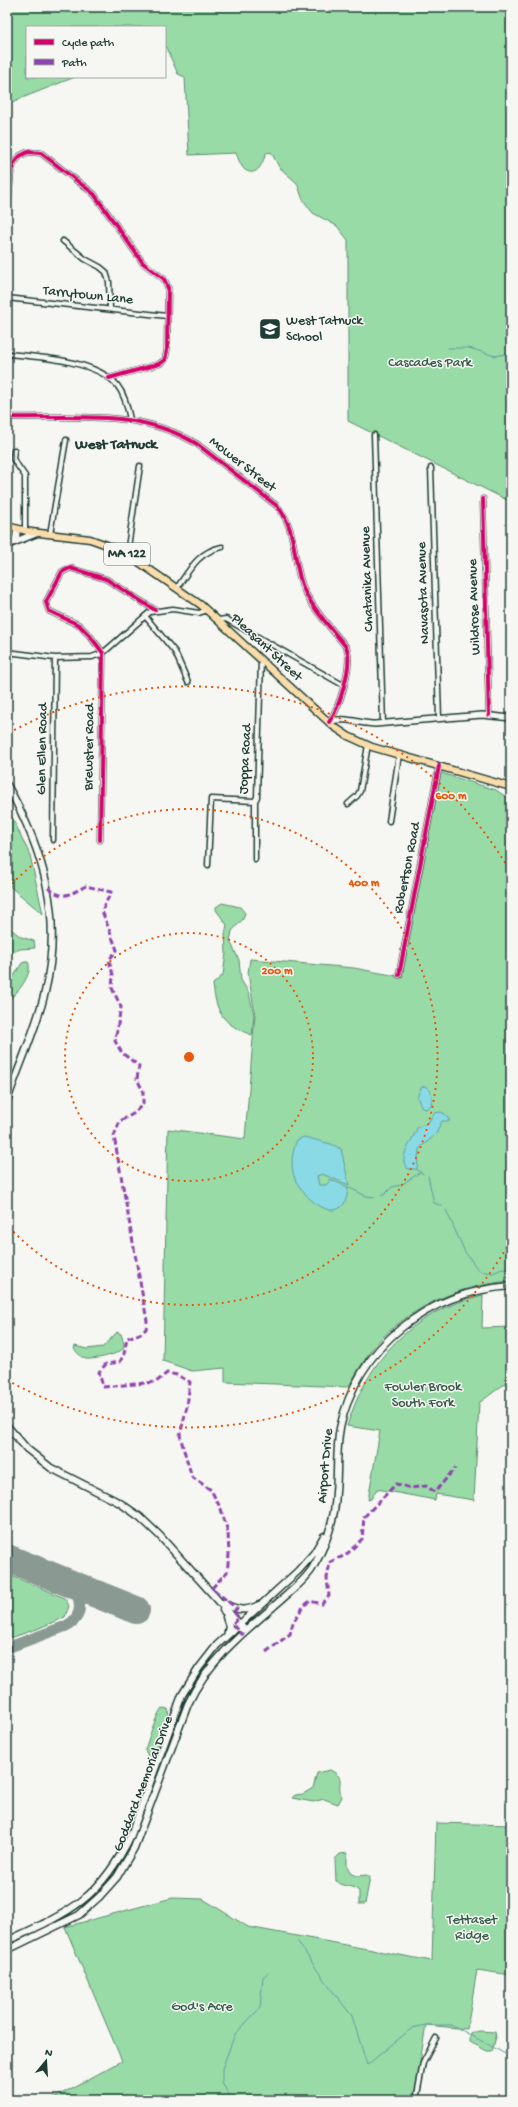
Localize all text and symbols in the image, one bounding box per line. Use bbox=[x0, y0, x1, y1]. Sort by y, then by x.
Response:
legend bbox=[26, 26, 166, 78]
text: Cycle path bbox=[62, 37, 115, 51]
text: Path bbox=[61, 57, 87, 71]
street label: Tarrytown Lane bbox=[41, 283, 135, 309]
place label: West Tatnuck School bbox=[286, 313, 364, 346]
school or university icon: West Tatnuck School bbox=[257, 316, 283, 342]
park label: Cascades Park bbox=[388, 355, 474, 372]
street label: Mower Street bbox=[205, 433, 280, 497]
district label: West Tatnuck bbox=[74, 436, 159, 454]
street label: Chatanika Avenue bbox=[358, 525, 378, 632]
street label: Navasota Avenue bbox=[414, 541, 434, 644]
road number: MA 122 bbox=[104, 543, 150, 565]
street label: Wildrose Avenue bbox=[465, 558, 485, 655]
street label: Pleasant Street bbox=[226, 610, 306, 686]
street label: Glen Ellen Road bbox=[34, 701, 52, 795]
street label: Brewster Road bbox=[81, 702, 99, 792]
street label: Joppa Road bbox=[236, 722, 256, 794]
text: 600 m bbox=[435, 790, 467, 804]
street label: Robertson Road bbox=[391, 819, 426, 915]
text: 400 m bbox=[348, 877, 380, 891]
text: 200 m bbox=[262, 965, 293, 979]
centre of rings bbox=[182, 1050, 196, 1064]
park label: Fowler Brook South Fork bbox=[384, 1379, 463, 1412]
street label: Airport Drive bbox=[314, 1427, 338, 1504]
street label: Goddard Memorial Drive bbox=[110, 1713, 178, 1854]
park label: Tettaset Ridge bbox=[446, 1912, 498, 1945]
park label: God's Acre bbox=[171, 1999, 234, 2016]
north arrow bbox=[26, 2041, 66, 2081]
text: N bbox=[43, 2047, 54, 2060]

